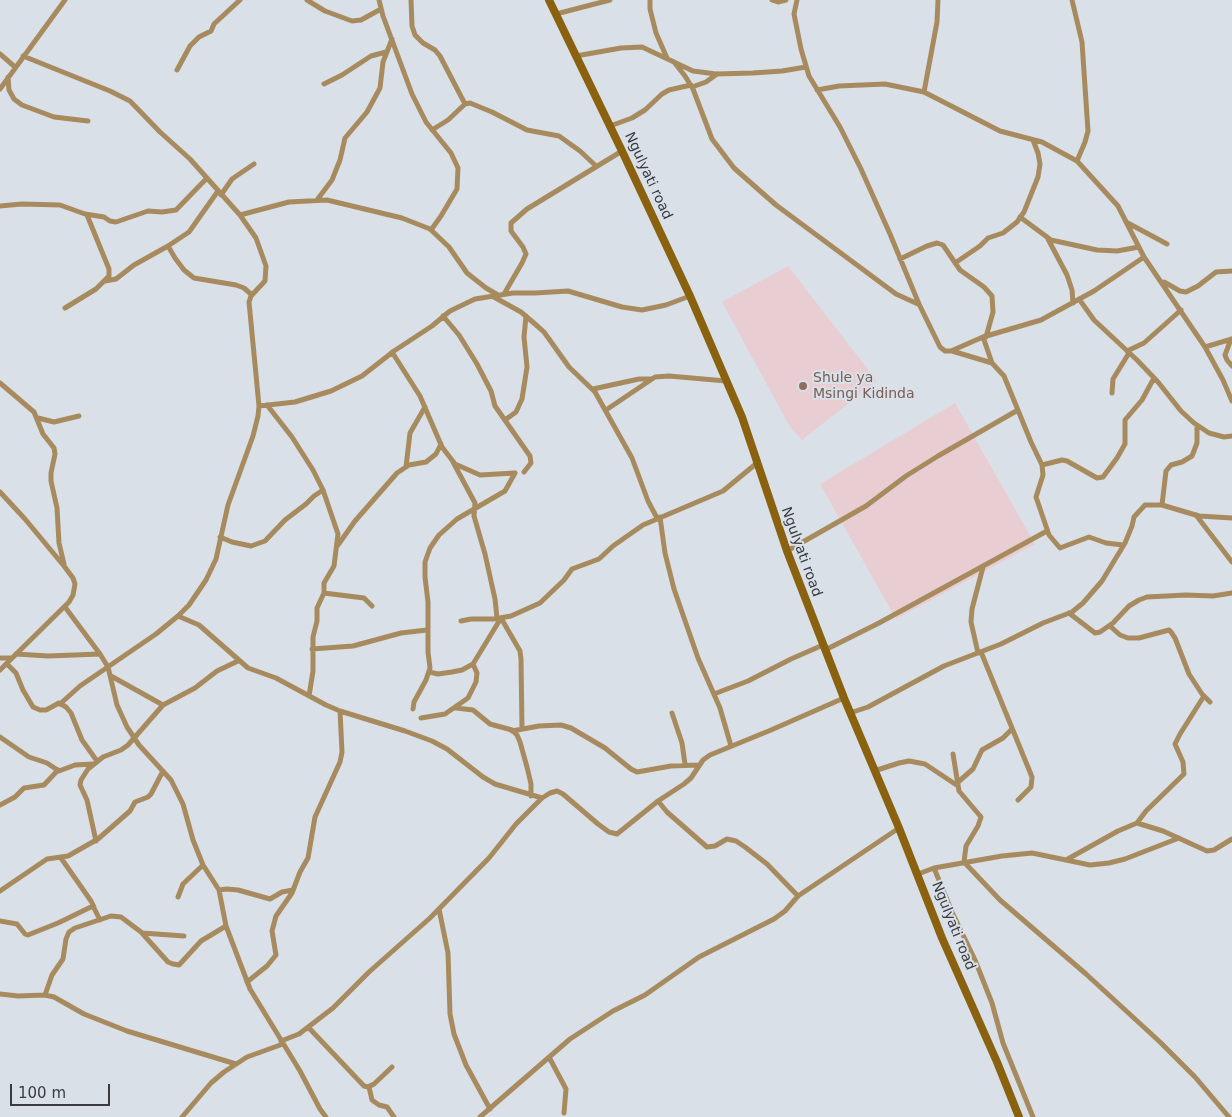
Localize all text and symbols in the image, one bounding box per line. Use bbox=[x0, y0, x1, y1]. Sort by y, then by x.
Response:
street label: Ngulyati road bbox=[620, 130, 676, 222]
place label: Shule ya Msingi Kidinda bbox=[813, 370, 915, 402]
marker: Shule ya Msingi Kidinda bbox=[797, 380, 809, 392]
street label: Ngulyati road bbox=[777, 505, 825, 599]
street label: Ngulyati road bbox=[928, 879, 978, 973]
scale bar bbox=[12, 1074, 112, 1106]
text: 100 m bbox=[18, 1084, 66, 1102]

